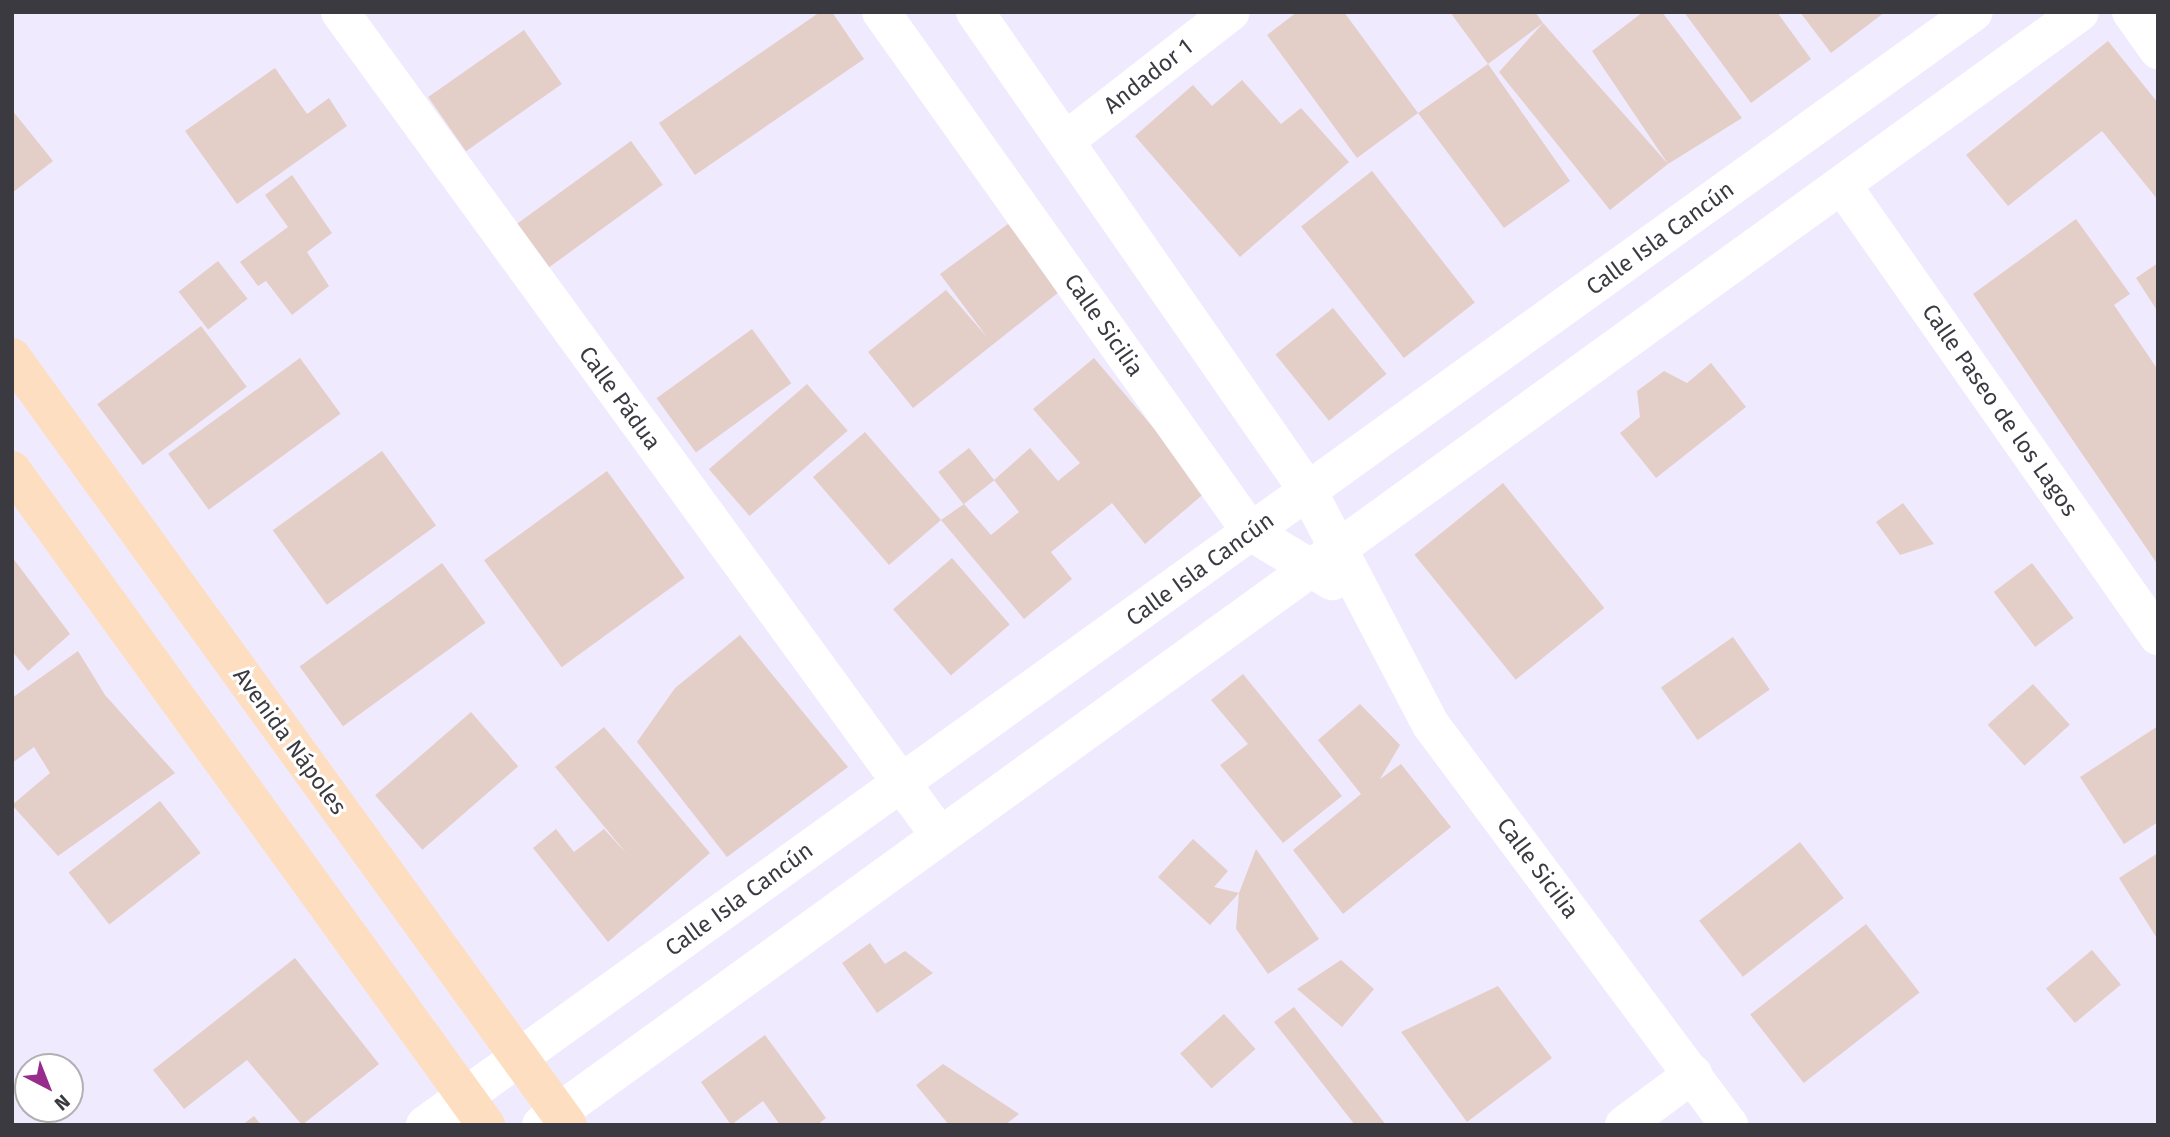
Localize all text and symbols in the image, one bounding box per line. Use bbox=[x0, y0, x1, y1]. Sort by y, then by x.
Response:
street label: Andador 1 bbox=[1098, 33, 1198, 119]
street label: Calle Isla Cancún bbox=[1581, 175, 1739, 301]
street label: Calle Sicilia bbox=[1059, 268, 1149, 382]
street label: Calle Paseo de los Lagos bbox=[1916, 299, 2084, 521]
street label: Calle Pádua bbox=[573, 341, 667, 455]
street label: Calle Isla Cancún bbox=[1121, 506, 1279, 632]
street label: Avenida Nápoles bbox=[228, 662, 352, 820]
street label: Calle Sicilia bbox=[1491, 812, 1585, 924]
street label: Calle Isla Cancún bbox=[660, 836, 818, 962]
north arrow bbox=[14, 1053, 84, 1123]
text: N bbox=[50, 1090, 74, 1115]

